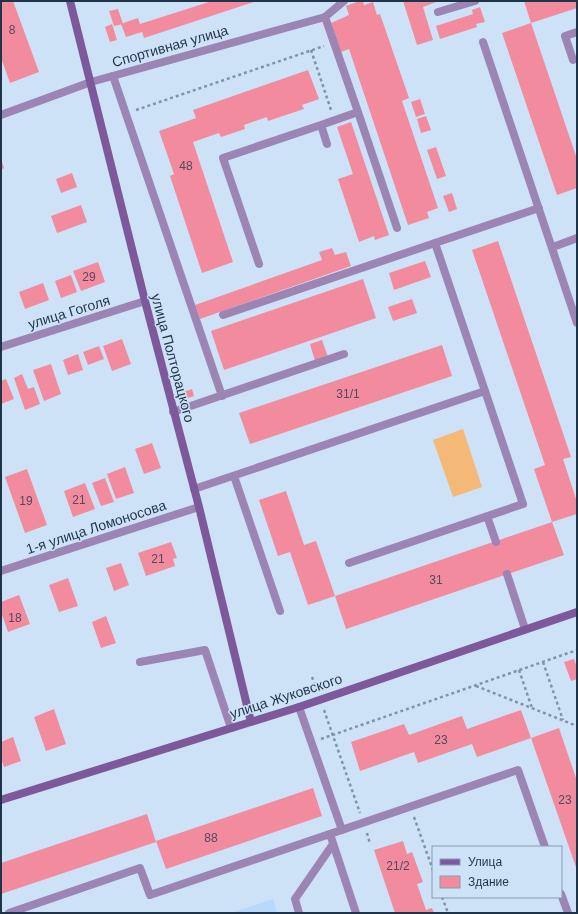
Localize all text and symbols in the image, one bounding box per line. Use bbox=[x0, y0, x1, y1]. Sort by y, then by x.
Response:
street label: Спортивная улица bbox=[110, 22, 230, 70]
house number: 8 bbox=[9, 23, 16, 37]
house number: 48 bbox=[179, 159, 193, 173]
house number: 29 bbox=[82, 270, 96, 284]
street label: улица Гоголя bbox=[26, 292, 112, 332]
street label: улица Полторацкого bbox=[148, 292, 198, 424]
house number: 31/1 bbox=[336, 387, 360, 401]
house number: 21 bbox=[72, 493, 86, 507]
house number: 19 bbox=[19, 494, 33, 508]
street label: 1-я улица Ломоносова bbox=[24, 497, 168, 557]
house number: 21 bbox=[151, 552, 165, 566]
house number: 31 bbox=[429, 573, 443, 587]
house number: 18 bbox=[8, 611, 22, 625]
street label: улица Жуковского bbox=[228, 670, 344, 722]
house number: 23 bbox=[434, 733, 448, 747]
house number: 23 bbox=[558, 793, 572, 807]
house number: 88 bbox=[204, 831, 218, 845]
legend bbox=[432, 846, 562, 898]
text: Улица bbox=[468, 855, 502, 869]
house number: 21/2 bbox=[386, 859, 410, 873]
text: Здание bbox=[468, 875, 509, 889]

